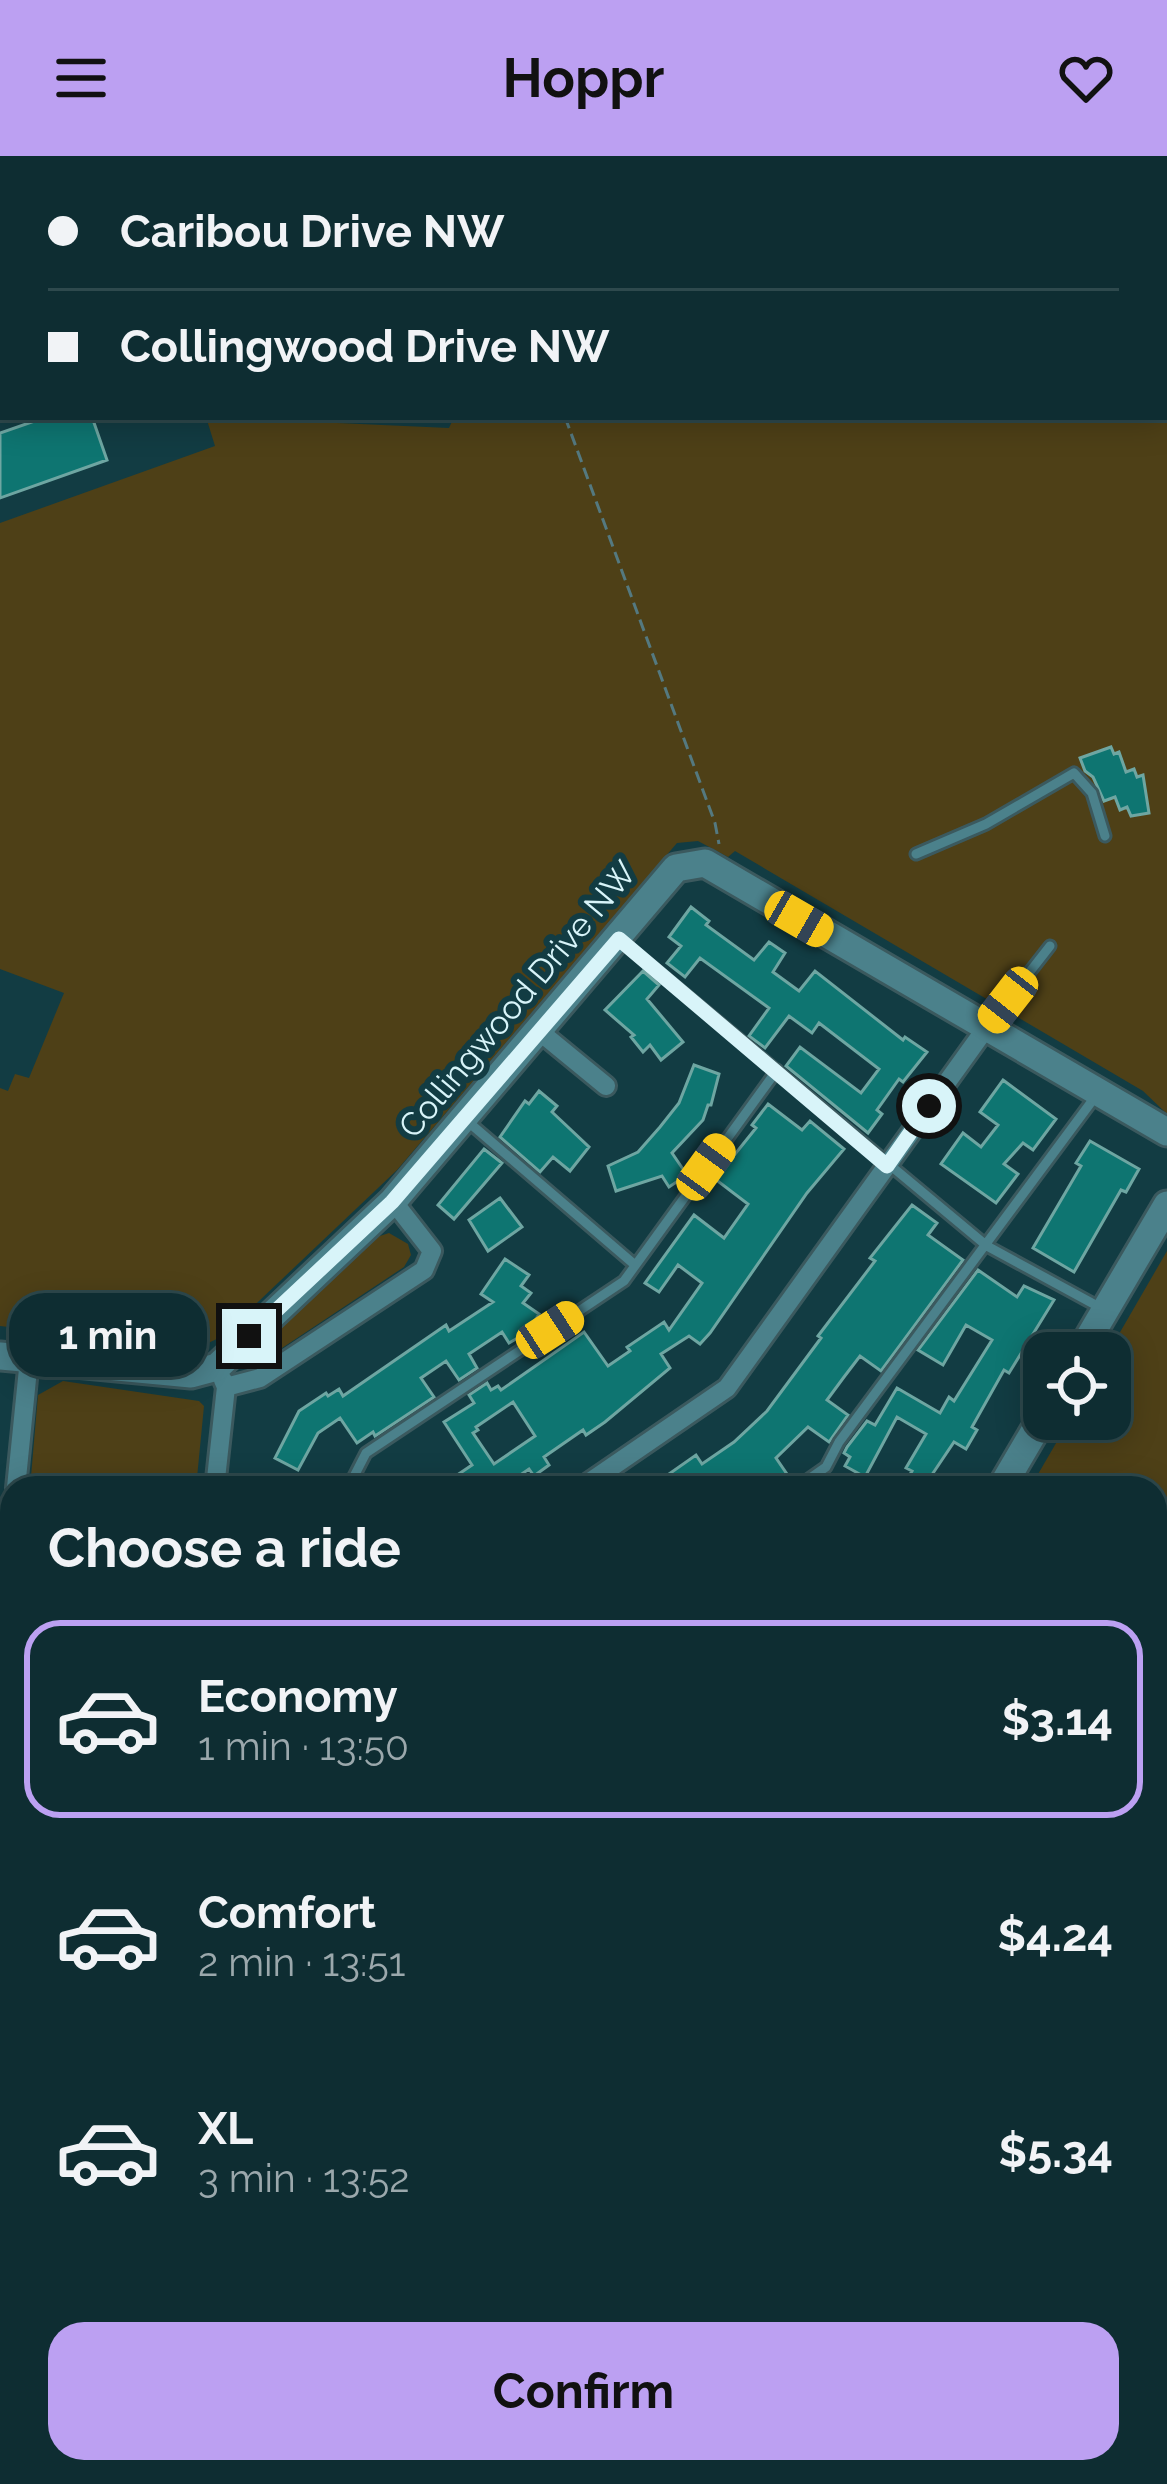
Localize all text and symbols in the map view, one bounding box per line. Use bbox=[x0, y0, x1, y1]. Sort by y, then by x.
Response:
icon: menu bbox=[48, 45, 114, 111]
icon: heart bbox=[1053, 45, 1119, 111]
text: Hoppr bbox=[503, 46, 664, 110]
text: Caribou Drive NW bbox=[120, 205, 504, 258]
text: Collingwood Drive NW bbox=[120, 320, 609, 373]
street label: Collingwood Drive NW bbox=[390, 853, 645, 1145]
car bbox=[759, 885, 839, 953]
car bbox=[972, 961, 1044, 1039]
route start bbox=[902, 1079, 956, 1133]
car bbox=[670, 1127, 742, 1207]
callout: 1 min bbox=[9, 1294, 207, 1378]
car bbox=[510, 1295, 590, 1365]
route end bbox=[222, 1309, 276, 1363]
text: 1 min bbox=[59, 1312, 157, 1358]
map controls bbox=[1023, 1332, 1131, 1440]
button: locate bbox=[1023, 1332, 1131, 1440]
text: Choose a ride bbox=[48, 1516, 401, 1580]
icon: car bbox=[54, 1665, 162, 1773]
text: Economy bbox=[198, 1670, 398, 1723]
text: $3.14 bbox=[1002, 1693, 1113, 1746]
text: 1 min · 13:50 bbox=[198, 1723, 409, 1769]
icon: car bbox=[54, 1881, 162, 1989]
text: Comfort bbox=[198, 1886, 376, 1939]
text: $4.24 bbox=[998, 1909, 1113, 1962]
text: 2 min · 13:51 bbox=[198, 1939, 405, 1985]
icon: car bbox=[54, 2097, 162, 2205]
text: XL bbox=[198, 2102, 253, 2155]
text: $5.34 bbox=[999, 2125, 1113, 2178]
text: 3 min · 13:52 bbox=[198, 2155, 410, 2201]
button: Confirm bbox=[48, 2322, 1119, 2460]

